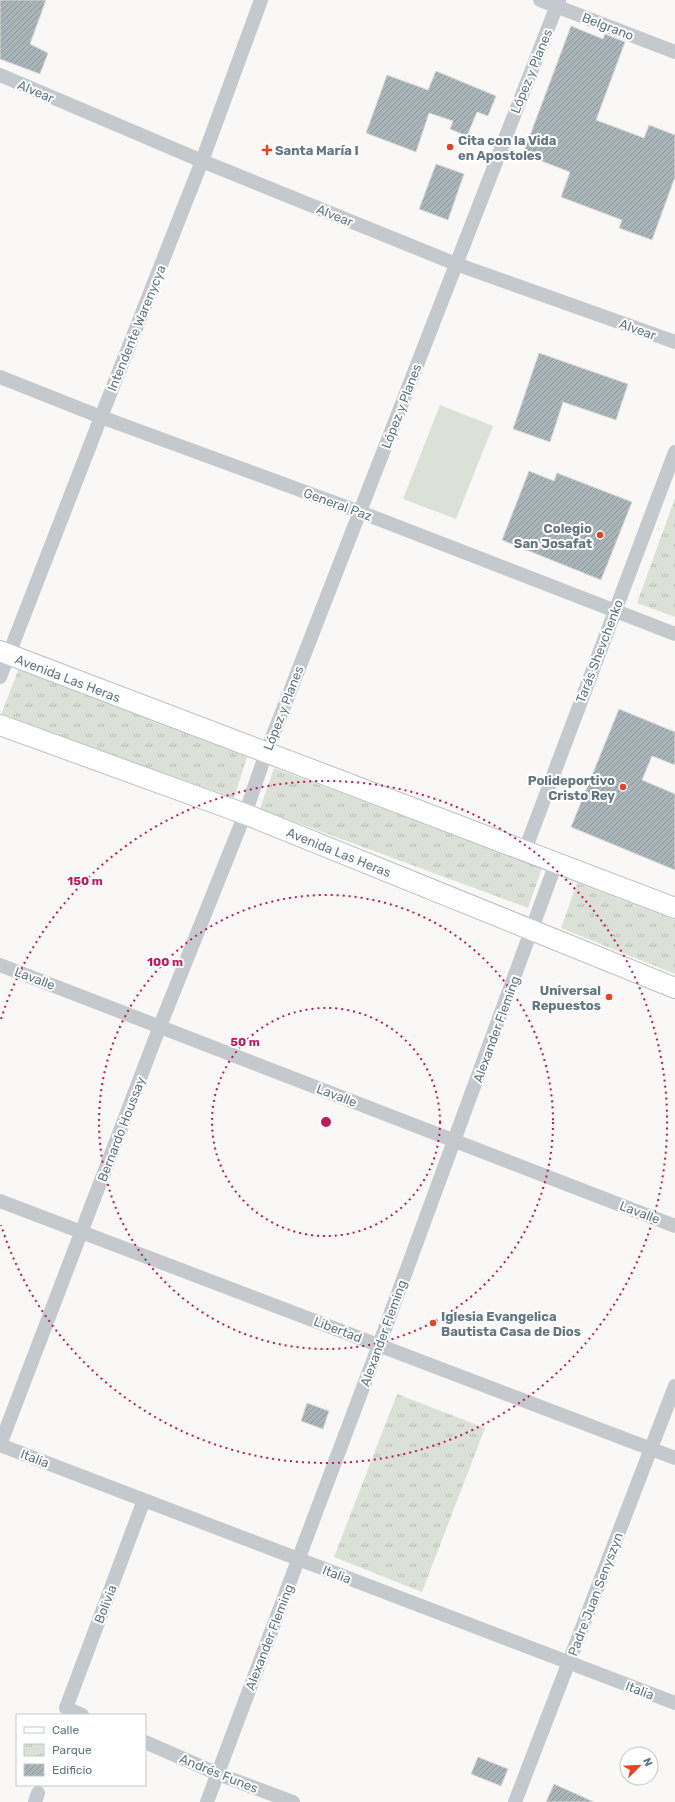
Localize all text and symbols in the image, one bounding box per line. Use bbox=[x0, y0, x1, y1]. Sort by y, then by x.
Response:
street label: Belgrano bbox=[579, 10, 636, 44]
street label: López y Planes bbox=[508, 26, 555, 116]
street label: Alvear bbox=[15, 77, 56, 106]
place label: Cita con la Vida en Apostoles bbox=[458, 133, 556, 163]
marker: Cita con la Vida en Apostoles bbox=[445, 142, 455, 152]
place label: Santa María I bbox=[275, 143, 359, 158]
marker: Santa María I bbox=[262, 145, 272, 155]
street label: Alvear bbox=[314, 201, 355, 230]
street label: Intendente Warenycya bbox=[104, 263, 169, 393]
street label: Alvear bbox=[617, 316, 658, 343]
street label: López y Planes bbox=[378, 361, 425, 451]
street label: General Paz bbox=[302, 485, 374, 524]
place label: Colegio San Josafat bbox=[514, 521, 592, 551]
marker: Colegio San Josafat bbox=[595, 530, 605, 540]
street label: Tarás Shevchenko bbox=[573, 597, 626, 705]
street label: Avenida Las Heras bbox=[13, 652, 123, 706]
street label: López y Planes bbox=[260, 663, 307, 753]
place label: Polideportivo Cristo Rey bbox=[528, 773, 615, 803]
marker: Polideportivo Cristo Rey bbox=[618, 782, 628, 792]
street label: Avenida Las Heras bbox=[284, 825, 394, 880]
text: 150 m bbox=[67, 874, 103, 888]
text: 100 m bbox=[147, 955, 183, 969]
street label: Lavalle bbox=[12, 964, 57, 993]
street label: Alexander Fleming bbox=[470, 974, 524, 1085]
place label: Universal Repuestos bbox=[532, 983, 601, 1013]
marker: Universal Repuestos bbox=[604, 992, 614, 1002]
text: 50 m bbox=[230, 1035, 260, 1049]
street label: Bernardo Houssay bbox=[95, 1075, 148, 1184]
street label: Lavalle bbox=[314, 1081, 359, 1110]
centre of rings bbox=[319, 1115, 333, 1129]
street label: Lavalle bbox=[617, 1198, 662, 1227]
street label: Alexander Fleming bbox=[357, 1278, 411, 1389]
place label: Iglesia Evangelica Bautista Casa de Dios bbox=[441, 1309, 581, 1339]
street label: Libertad bbox=[312, 1313, 364, 1346]
marker: Iglesia Evangelica Bautista Casa de Dios bbox=[428, 1318, 438, 1328]
street label: Italia bbox=[18, 1446, 51, 1471]
street label: Padre Juan Senyszyn bbox=[565, 1530, 626, 1658]
street label: Italia bbox=[320, 1562, 353, 1587]
street label: Alexander Fleming bbox=[242, 1582, 298, 1693]
street label: Bolivia bbox=[91, 1583, 120, 1626]
street label: Italia bbox=[623, 1678, 656, 1703]
legend bbox=[16, 1714, 146, 1786]
text: Calle bbox=[52, 1723, 79, 1737]
text: Parque bbox=[52, 1743, 92, 1757]
north arrow bbox=[619, 1746, 659, 1786]
street label: Andrés Funes bbox=[177, 1751, 261, 1796]
text: N bbox=[640, 1756, 655, 1768]
text: Edificio bbox=[52, 1763, 92, 1777]

